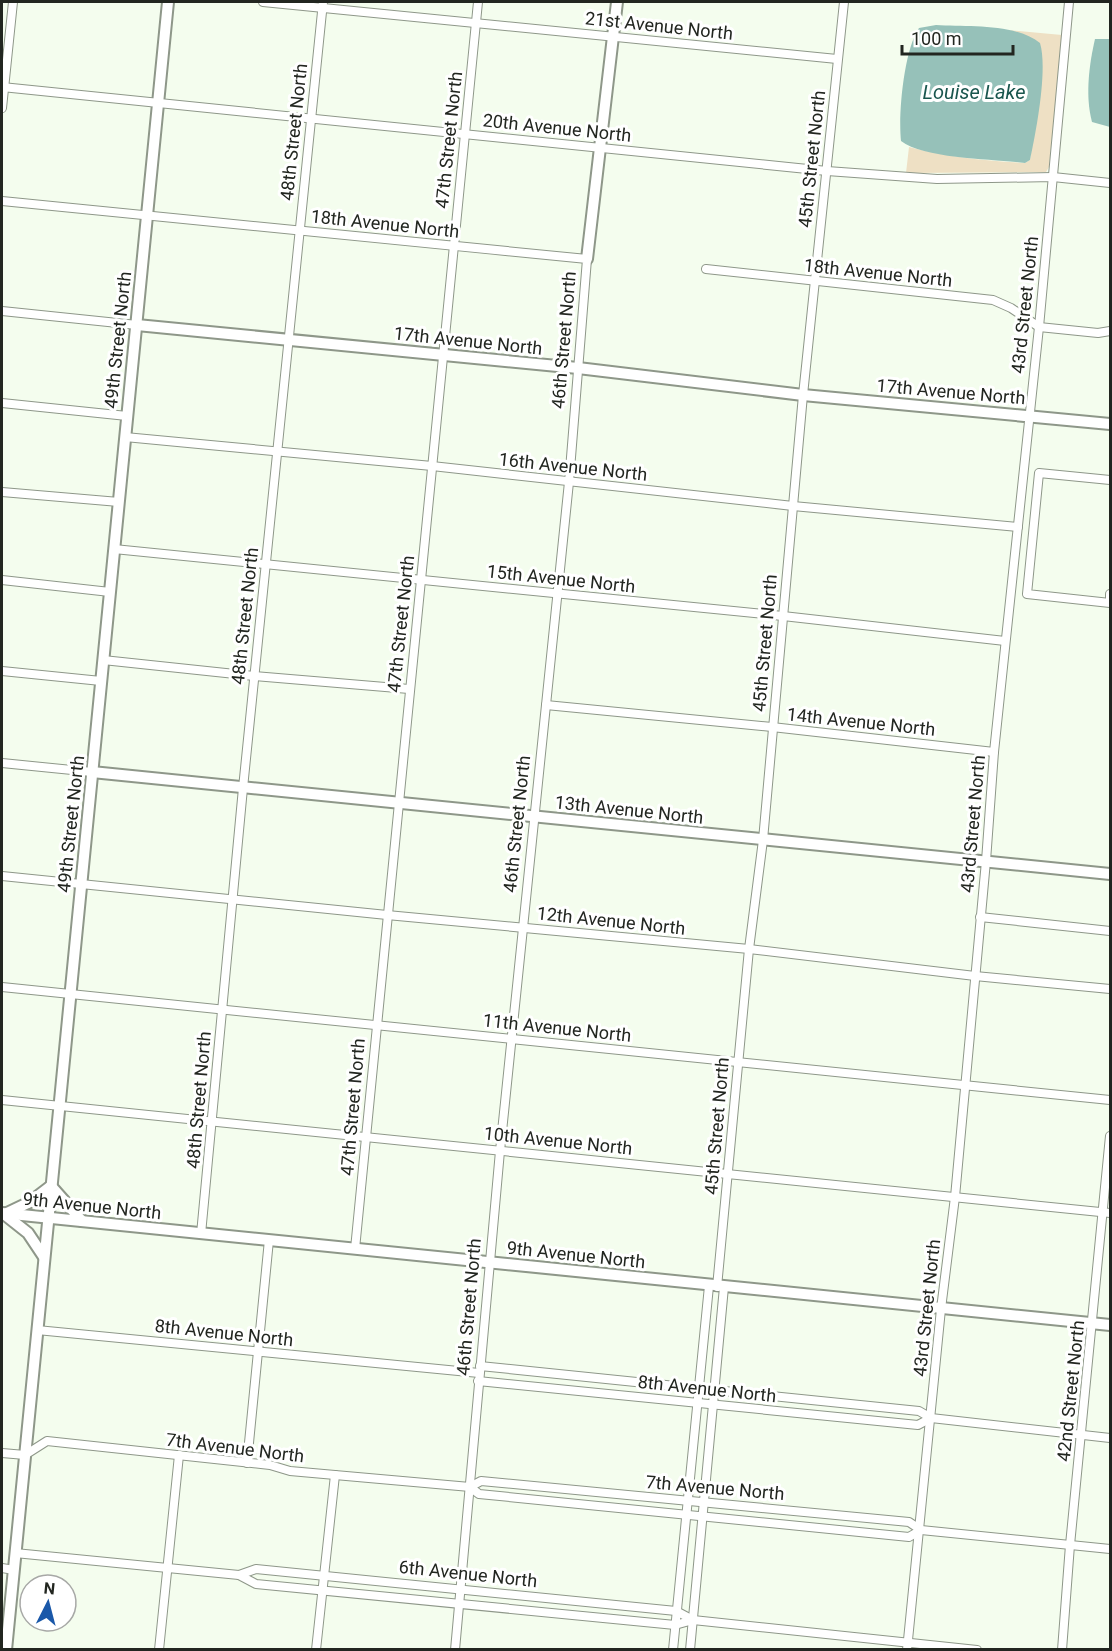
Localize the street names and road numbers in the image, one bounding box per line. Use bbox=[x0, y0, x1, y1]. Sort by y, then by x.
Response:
street label: 21st Avenue North bbox=[584, 7, 734, 44]
street label: 48th Street North bbox=[276, 62, 311, 202]
street label: 47th Street North bbox=[431, 70, 466, 210]
street label: 45th Street North bbox=[794, 89, 829, 229]
street label: 20th Avenue North bbox=[482, 109, 632, 146]
street label: 18th Avenue North bbox=[310, 205, 460, 242]
street label: 43rd Street North bbox=[1007, 235, 1042, 375]
street label: 18th Avenue North bbox=[803, 254, 953, 291]
street label: 49th Street North bbox=[100, 270, 135, 410]
street label: 46th Street North bbox=[547, 270, 580, 410]
street label: 17th Avenue North bbox=[393, 322, 543, 359]
street label: 17th Avenue North bbox=[876, 375, 1026, 408]
street label: 16th Avenue North bbox=[498, 448, 648, 485]
street label: 48th Street North bbox=[227, 546, 262, 686]
street label: 47th Street North bbox=[383, 554, 418, 694]
street label: 15th Avenue North bbox=[486, 560, 636, 597]
street label: 45th Street North bbox=[748, 573, 781, 713]
street label: 14th Avenue North bbox=[786, 703, 936, 740]
street label: 49th Street North bbox=[53, 754, 88, 894]
street label: 46th Street North bbox=[499, 754, 534, 894]
street label: 43rd Street North bbox=[956, 754, 989, 894]
street label: 13th Avenue North bbox=[554, 791, 704, 828]
street label: 12th Avenue North bbox=[536, 902, 686, 939]
street label: 11th Avenue North bbox=[482, 1009, 632, 1046]
street label: 48th Street North bbox=[182, 1030, 215, 1170]
street label: 47th Street North bbox=[336, 1037, 369, 1177]
street label: 45th Street North bbox=[700, 1056, 733, 1196]
street label: 10th Avenue North bbox=[483, 1122, 633, 1159]
street label: 9th Avenue North bbox=[22, 1188, 162, 1223]
street label: 46th Street North bbox=[452, 1237, 485, 1377]
street label: 9th Avenue North bbox=[506, 1237, 646, 1272]
street label: 43rd Street North bbox=[909, 1238, 944, 1378]
street label: 8th Avenue North bbox=[154, 1315, 294, 1350]
street label: 42nd Street North bbox=[1053, 1319, 1088, 1463]
street label: 8th Avenue North bbox=[637, 1371, 777, 1406]
street label: 7th Avenue North bbox=[165, 1429, 305, 1466]
street label: 7th Avenue North bbox=[645, 1471, 785, 1504]
street label: 6th Avenue North bbox=[398, 1556, 538, 1591]

